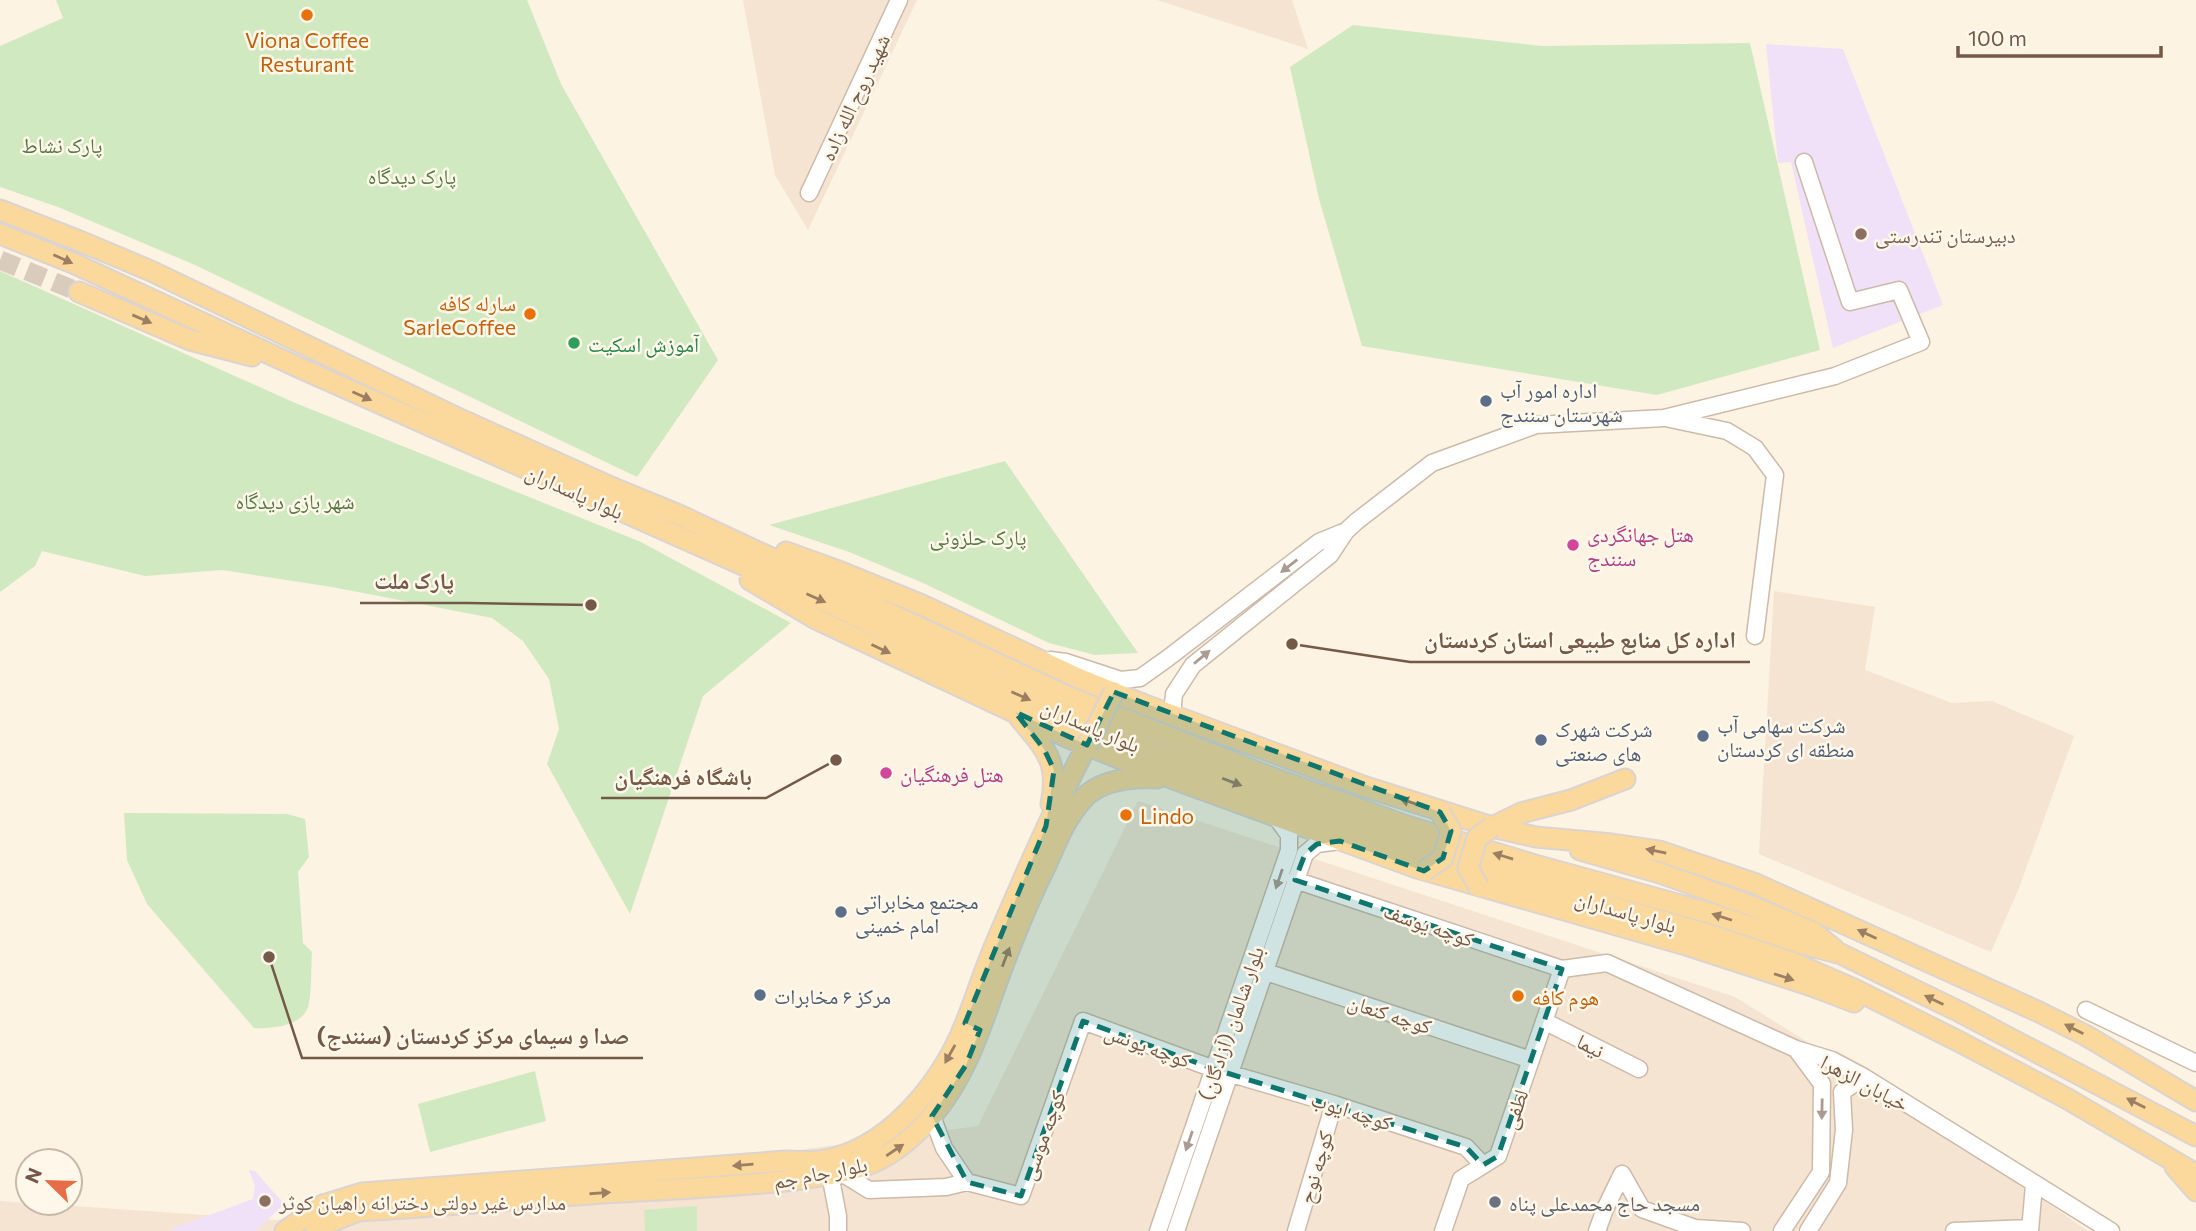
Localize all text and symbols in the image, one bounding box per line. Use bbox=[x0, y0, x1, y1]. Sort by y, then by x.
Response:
marker: Viona Coffee Resturant bbox=[299, 7, 315, 23]
scale bar bbox=[1958, 14, 2161, 58]
text: 100 m bbox=[1968, 25, 2027, 50]
place label: Viona Coffee Resturant bbox=[245, 27, 369, 76]
street label: شهید روح الله زاده bbox=[814, 30, 896, 165]
park label: پارک نشاط bbox=[22, 132, 102, 158]
park label: پارک دیدگاه bbox=[368, 163, 456, 189]
place label: دبیرستان تندرستی bbox=[1875, 222, 2016, 249]
marker: دبیرستان تندرستی bbox=[1853, 226, 1869, 242]
one-way arrow bbox=[53, 254, 74, 265]
place label: سارله کافه SarleCoffee bbox=[403, 290, 516, 339]
marker: سارله کافه SarleCoffee bbox=[522, 306, 538, 322]
one-way arrow bbox=[132, 313, 152, 325]
place label: آموزش اسکیت bbox=[588, 331, 700, 358]
marker: آموزش اسکیت bbox=[566, 335, 582, 351]
place label: اداره امور آب شهرستان سنندج bbox=[1500, 377, 1623, 428]
one-way arrow bbox=[352, 390, 372, 402]
marker: اداره امور آب شهرستان سنندج bbox=[1478, 393, 1494, 409]
street label: بلوار پاسداران bbox=[522, 458, 628, 525]
park label: شهر بازی دیدگاه bbox=[236, 488, 354, 514]
place label: هتل جهانگردی سنندج bbox=[1587, 521, 1694, 572]
park label: پارک حلزونی bbox=[930, 524, 1026, 551]
marker: هتل جهانگردی سنندج bbox=[1565, 537, 1581, 553]
one-way arrow bbox=[1280, 558, 1298, 573]
callout: پارک ملت bbox=[360, 559, 468, 603]
text: پارک ملت bbox=[374, 566, 454, 595]
one-way arrow bbox=[806, 592, 827, 603]
callout: اداره کل منابع طبیعی استان کردستان bbox=[1410, 618, 1750, 662]
text: اداره کل منابع طبیعی استان کردستان bbox=[1424, 625, 1736, 655]
one-way arrow bbox=[871, 643, 891, 655]
one-way arrow bbox=[1193, 650, 1210, 665]
one-way arrow bbox=[1011, 691, 1032, 702]
street label: بلوار پاسداران bbox=[1038, 693, 1144, 758]
place label: شرکت سهامی آب منطقه ای کردستان bbox=[1717, 712, 1854, 762]
place label: شرکت شهرک های صنعتی bbox=[1555, 716, 1653, 767]
marker: شرکت سهامی آب منطقه ای کردستان bbox=[1695, 728, 1711, 744]
marker: شرکت شهرک های صنعتی bbox=[1533, 732, 1549, 748]
callout: باشگاه فرهنگیان bbox=[601, 754, 766, 798]
place label: هتل فرهنگیان bbox=[900, 761, 1004, 788]
text: باشگاه فرهنگیان bbox=[614, 762, 752, 791]
marker: هتل فرهنگیان bbox=[878, 765, 894, 781]
one-way arrow bbox=[1221, 777, 1242, 788]
one-way arrow bbox=[1399, 796, 1420, 807]
place label: Lindo bbox=[1140, 803, 1194, 828]
marker: Lindo bbox=[1118, 807, 1134, 823]
one-way arrow bbox=[1645, 846, 1667, 857]
one-way arrow bbox=[1493, 850, 1514, 860]
one-way arrow bbox=[1273, 869, 1284, 890]
street label: بلوار پاسداران bbox=[1572, 885, 1680, 939]
place label: مجتمع مخابراتی امام خمینی bbox=[855, 888, 979, 940]
street label: کوچه یوسف bbox=[1381, 897, 1478, 952]
marker: مجتمع مخابراتی امام خمینی bbox=[833, 904, 849, 920]
one-way arrow bbox=[1712, 912, 1733, 922]
one-way arrow bbox=[1857, 929, 1877, 940]
street label: بلوار شالمان (آزادگان) bbox=[1192, 943, 1269, 1104]
one-way arrow bbox=[1001, 947, 1012, 968]
one-way arrow bbox=[1774, 972, 1795, 983]
place label: مرکز ۶ مخابرات bbox=[774, 983, 891, 1008]
place label: هوم کافه bbox=[1532, 984, 1599, 1012]
marker: مرکز ۶ مخابرات bbox=[752, 987, 768, 1003]
street label: کوچه کنعان bbox=[1345, 988, 1435, 1039]
marker: هوم کافه bbox=[1510, 988, 1526, 1004]
one-way arrow bbox=[1924, 994, 1944, 1005]
callout: صدا و سیمای مرکز کردستان (سنندج) bbox=[302, 1014, 643, 1058]
street label: کوچه یونس bbox=[1101, 1018, 1195, 1074]
text: صدا و سیمای مرکز کردستان (سنندج) bbox=[317, 1021, 629, 1051]
one-way arrow bbox=[2064, 1024, 2084, 1035]
street label: نیما bbox=[1573, 1028, 1609, 1063]
one-way arrow bbox=[944, 1044, 956, 1063]
street label: خیابان الزهرا bbox=[1816, 1048, 1913, 1116]
street label: کوچه ایوب bbox=[1308, 1085, 1396, 1136]
street label: لطفی bbox=[1496, 1086, 1534, 1133]
street label: کوچه موسی bbox=[1014, 1087, 1072, 1184]
one-way arrow bbox=[1816, 1098, 1828, 1120]
one-way arrow bbox=[2126, 1098, 2146, 1109]
street label: کوچه نوح bbox=[1293, 1128, 1339, 1207]
one-way arrow bbox=[1183, 1130, 1194, 1151]
one-way arrow bbox=[885, 1144, 904, 1157]
north arrow bbox=[14, 1147, 84, 1217]
street label: بلوار جام جم bbox=[771, 1151, 870, 1196]
one-way arrow bbox=[731, 1160, 753, 1171]
text: N bbox=[20, 1164, 46, 1186]
one-way arrow bbox=[589, 1187, 611, 1198]
place label: مدارس غیر دولتی دخترانه راهیان کوثر bbox=[278, 1189, 566, 1216]
place label: مسجد حاج محمدعلی پناه bbox=[1509, 1190, 1700, 1217]
marker: مدارس غیر دولتی دخترانه راهیان کوثر bbox=[257, 1193, 273, 1209]
marker: مسجد حاج محمدعلی پناه bbox=[1487, 1194, 1503, 1210]

